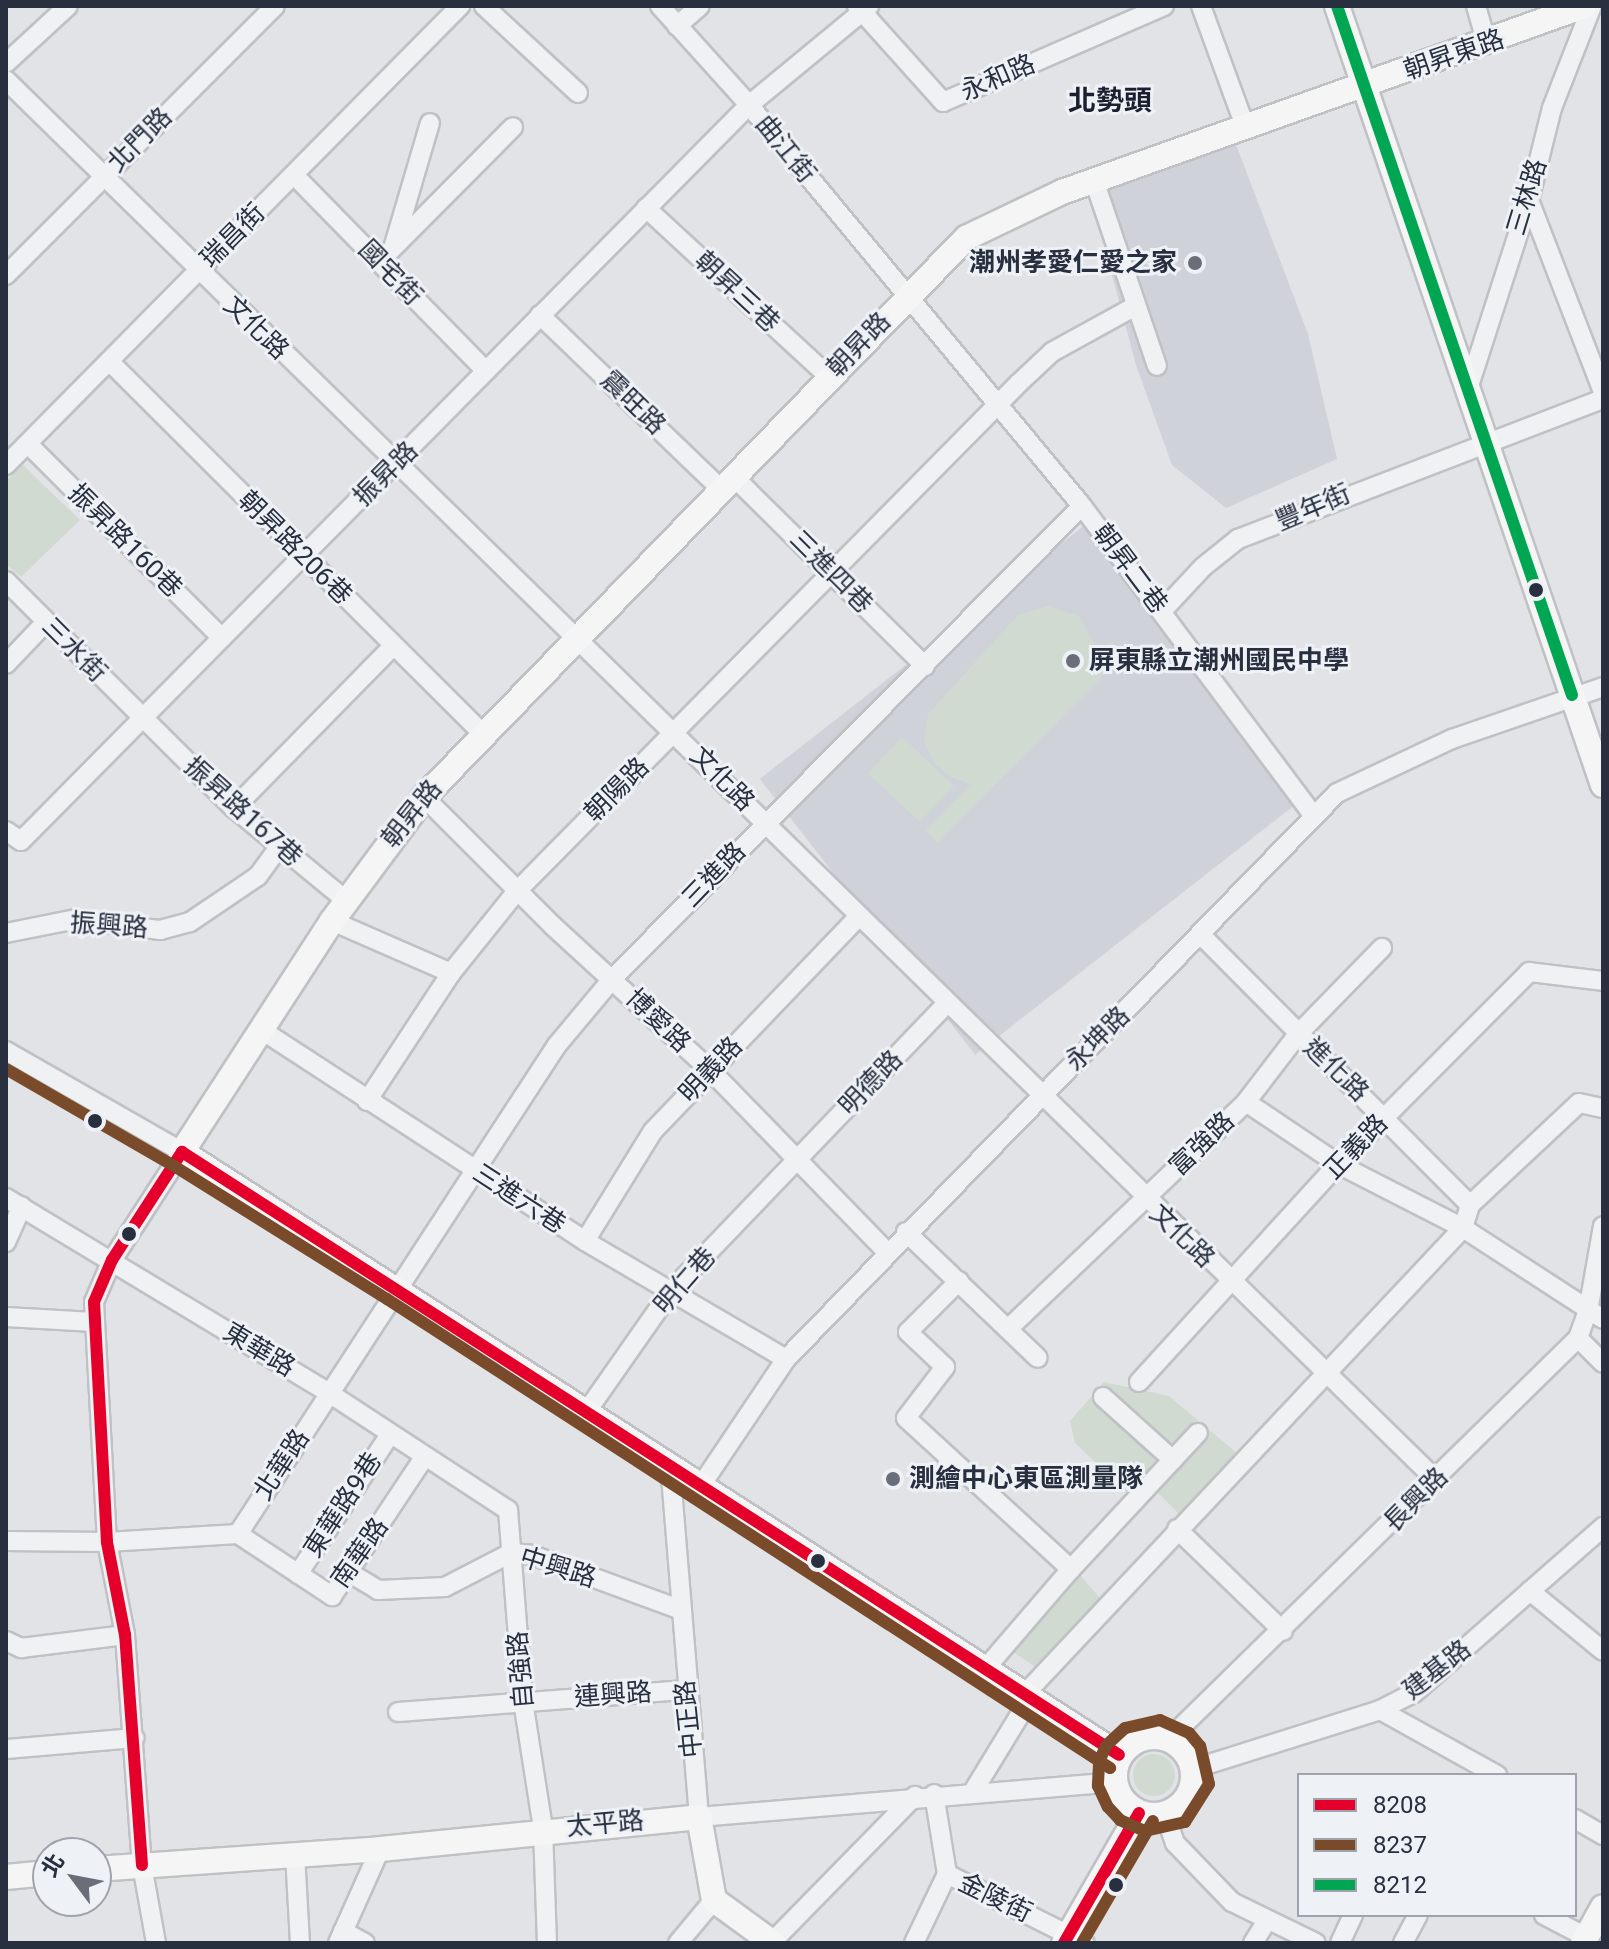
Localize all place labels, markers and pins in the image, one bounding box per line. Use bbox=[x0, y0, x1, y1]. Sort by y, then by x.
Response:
place label: 潮州孝愛仁愛之家 bbox=[969, 247, 1177, 279]
marker: 潮州孝愛仁愛之家 bbox=[1184, 252, 1206, 274]
unlabelled marker bbox=[1528, 582, 1544, 598]
place label: 屏東縣立潮州國民中學 bbox=[1089, 645, 1349, 677]
marker: 屏東縣立潮州國民中學 bbox=[1064, 652, 1082, 670]
unlabelled marker bbox=[87, 1113, 103, 1129]
unlabelled marker bbox=[121, 1226, 137, 1242]
place label: 測繪中心東區測量隊 bbox=[909, 1463, 1143, 1495]
marker: 測繪中心東區測量隊 bbox=[884, 1470, 902, 1488]
unlabelled marker bbox=[810, 1553, 826, 1569]
unlabelled marker bbox=[1108, 1877, 1124, 1893]

